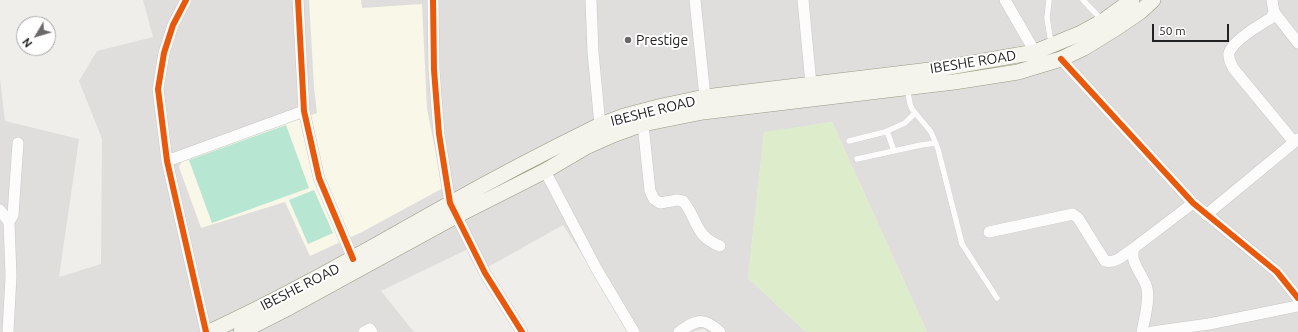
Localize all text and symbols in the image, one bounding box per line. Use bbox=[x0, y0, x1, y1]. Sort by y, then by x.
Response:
north arrow bbox=[16, 16, 56, 56]
scale bar bbox=[1154, 16, 1231, 42]
text: 50 m bbox=[1159, 24, 1186, 37]
place label: Prestige bbox=[636, 32, 688, 48]
marker: Prestige bbox=[623, 35, 633, 45]
text: N bbox=[20, 36, 35, 50]
street label: IBESHE ROAD bbox=[929, 47, 1017, 77]
street label: IBESHE ROAD bbox=[609, 92, 697, 130]
street label: IBESHE ROAD bbox=[257, 260, 343, 314]

